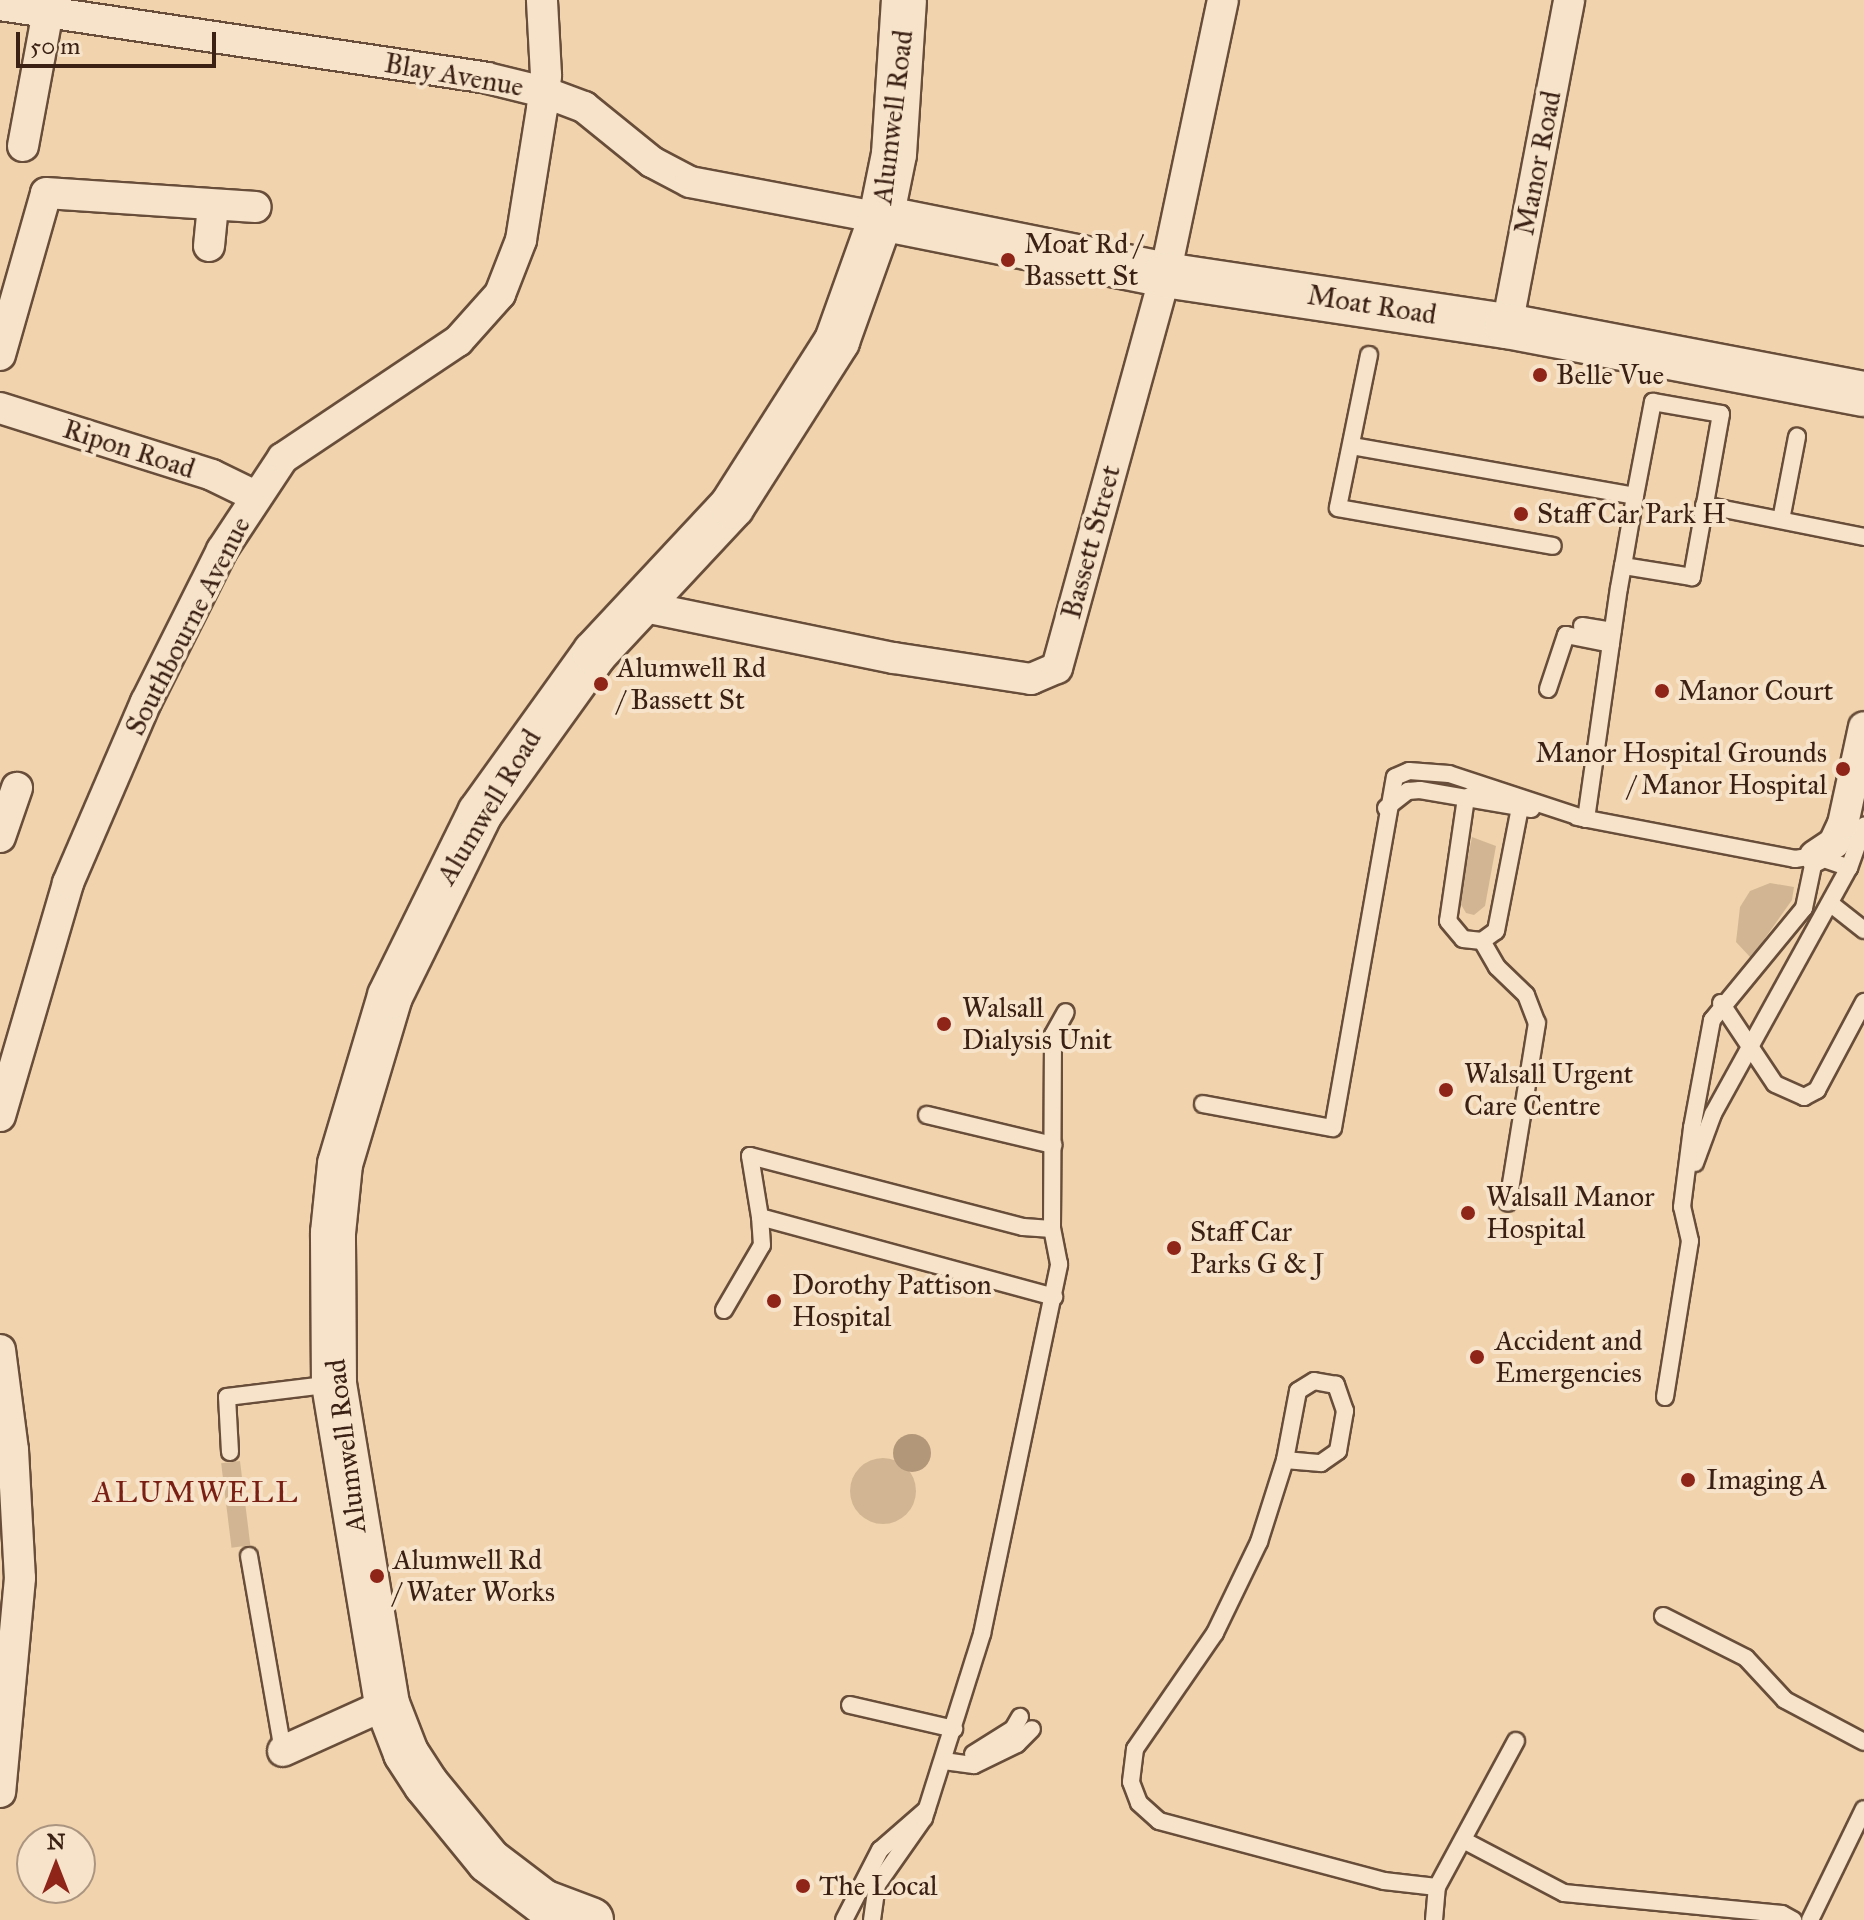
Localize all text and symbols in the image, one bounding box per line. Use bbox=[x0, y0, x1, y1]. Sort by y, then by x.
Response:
scale bar bbox=[20, 16, 220, 66]
street label: Alumwell Road bbox=[866, 28, 920, 206]
text: 50 m bbox=[30, 31, 80, 61]
street label: Blay Avenue bbox=[382, 46, 526, 104]
street label: Manor Road bbox=[1508, 88, 1568, 238]
place label: Moat Rd / Bassett St bbox=[1024, 227, 1142, 293]
marker: Moat Rd / Bassett St bbox=[999, 251, 1017, 269]
street label: Moat Road bbox=[1305, 278, 1439, 332]
place label: Belle Vue bbox=[1556, 358, 1664, 392]
marker: Belle Vue bbox=[1531, 366, 1549, 384]
street label: Ripon Road bbox=[59, 412, 199, 486]
street label: Bassett Street bbox=[1054, 461, 1128, 623]
place label: Staff Car Park H bbox=[1537, 497, 1726, 531]
marker: Staff Car Park H bbox=[1512, 505, 1530, 523]
street label: Southbourne Avenue bbox=[118, 511, 258, 741]
place label: Alumwell Rd / Bassett St bbox=[617, 651, 766, 717]
place label: Manor Court bbox=[1678, 674, 1833, 708]
marker: Alumwell Rd / Bassett St bbox=[592, 675, 610, 693]
marker: Manor Court bbox=[1653, 682, 1671, 700]
street label: Alumwell Road bbox=[430, 723, 548, 891]
place label: Manor Hospital Grounds / Manor Hospital bbox=[1536, 736, 1827, 802]
marker: Manor Hospital Grounds / Manor Hospital bbox=[1834, 760, 1852, 778]
place label: Walsall Dialysis Unit bbox=[962, 991, 1112, 1057]
marker: Walsall Dialysis Unit bbox=[933, 1013, 955, 1035]
place label: Walsall Urgent Care Centre bbox=[1464, 1057, 1633, 1123]
marker: Walsall Urgent Care Centre bbox=[1435, 1079, 1457, 1101]
place label: Walsall Manor Hospital bbox=[1486, 1180, 1654, 1246]
marker: Walsall Manor Hospital bbox=[1457, 1202, 1479, 1224]
place label: Staff Car Parks G & J bbox=[1190, 1215, 1324, 1281]
marker: Staff Car Parks G & J bbox=[1165, 1239, 1183, 1257]
place label: Dorothy Pattison Hospital bbox=[792, 1268, 992, 1334]
marker: Dorothy Pattison Hospital bbox=[763, 1290, 785, 1312]
place label: Accident and Emergencies bbox=[1495, 1324, 1643, 1390]
marker: Accident and Emergencies bbox=[1466, 1346, 1488, 1368]
street label: Alumwell Road bbox=[319, 1357, 373, 1535]
place label: Imaging A bbox=[1706, 1463, 1827, 1497]
marker: Imaging A bbox=[1677, 1469, 1699, 1491]
district label: ALUMWELL bbox=[93, 1474, 299, 1510]
place label: Alumwell Rd / Water Works bbox=[393, 1543, 555, 1609]
marker: Alumwell Rd / Water Works bbox=[368, 1567, 386, 1585]
north arrow bbox=[16, 1824, 96, 1904]
text: N bbox=[47, 1828, 65, 1855]
place label: The Local bbox=[819, 1869, 938, 1903]
marker: The Local bbox=[794, 1877, 812, 1895]

